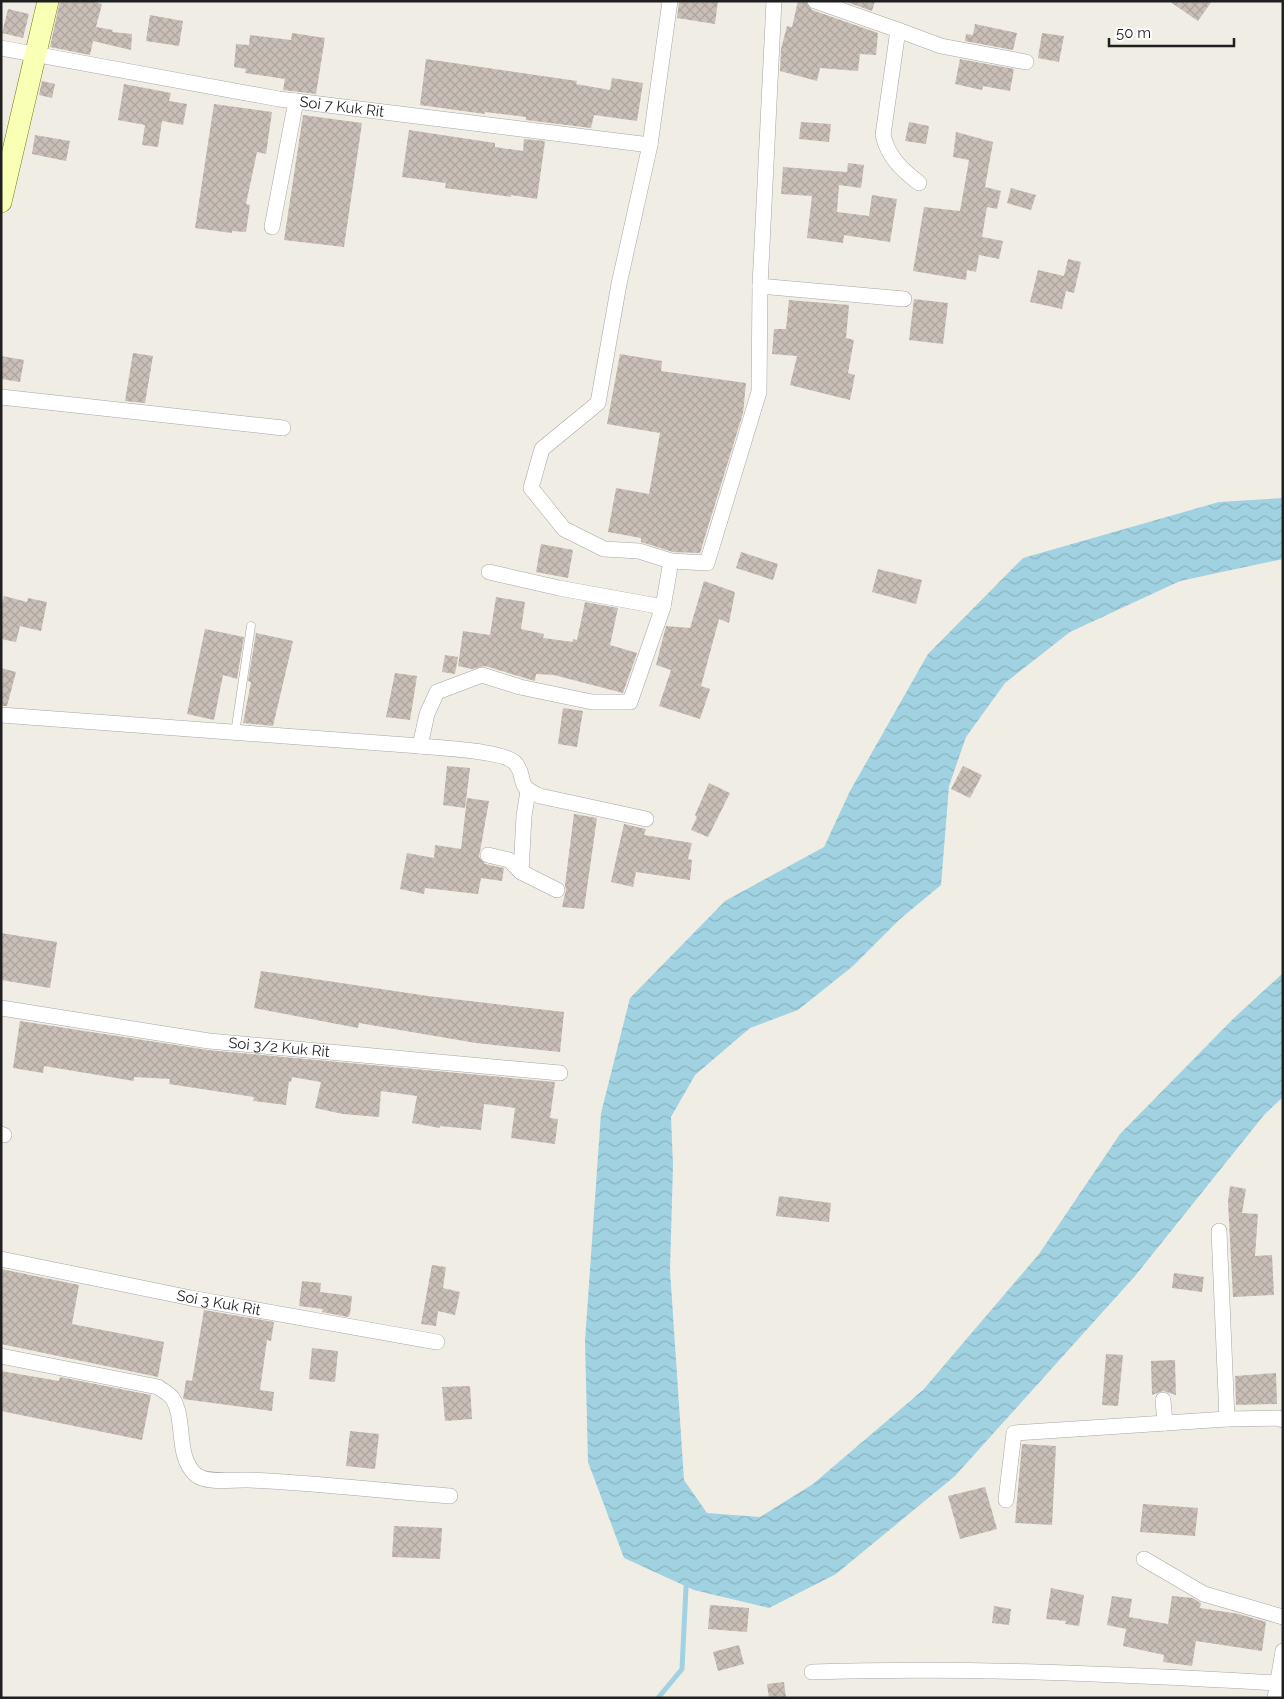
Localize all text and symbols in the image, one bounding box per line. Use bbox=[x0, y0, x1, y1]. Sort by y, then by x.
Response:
scale bar bbox=[1109, 15, 1234, 47]
text: 50 m bbox=[1116, 24, 1151, 42]
street label: Soi 7 Kuk Rit bbox=[299, 93, 385, 121]
street label: Soi 3/2 Kuk Rit bbox=[228, 1034, 331, 1061]
street label: Soi 3 Kuk Rit bbox=[175, 1286, 262, 1319]

